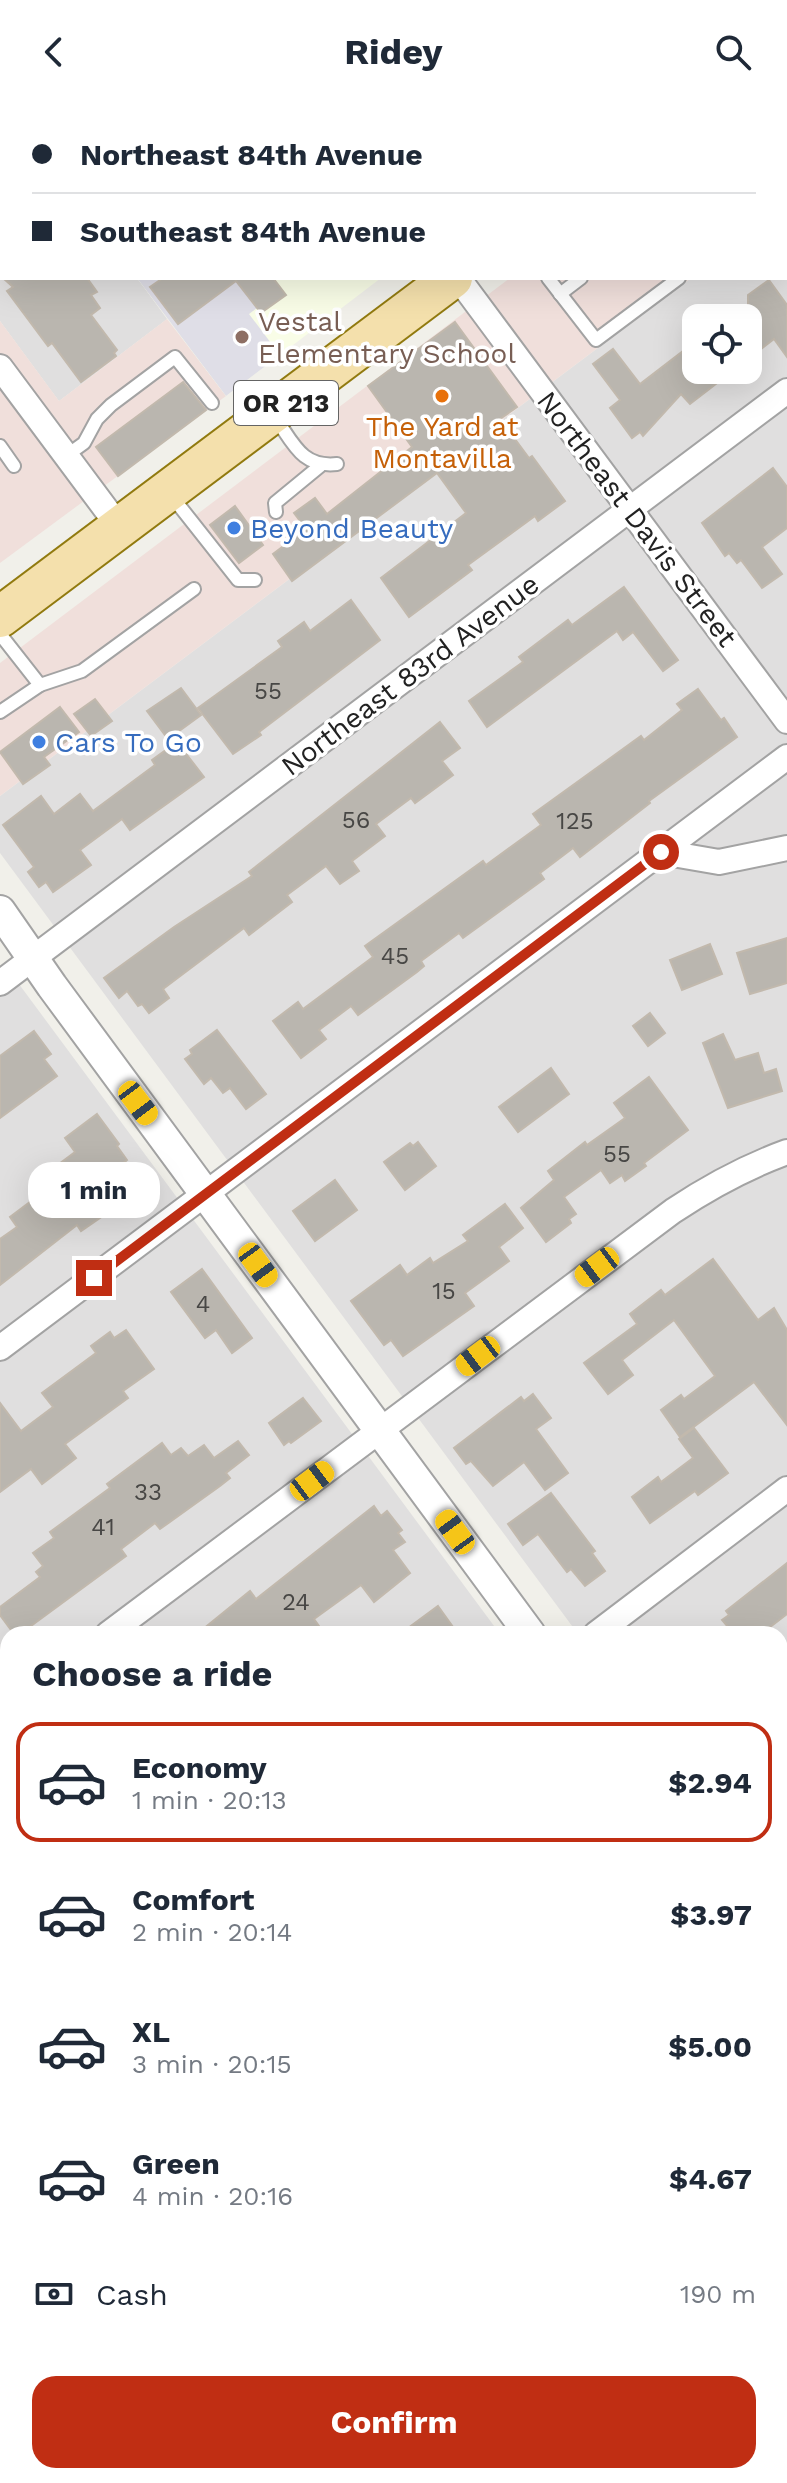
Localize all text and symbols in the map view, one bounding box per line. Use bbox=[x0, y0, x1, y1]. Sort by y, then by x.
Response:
icon: back bbox=[32, 30, 76, 74]
icon: search bbox=[711, 30, 755, 74]
text: Ridey bbox=[344, 31, 443, 73]
text: Northeast 84th Avenue bbox=[80, 137, 423, 172]
text: Southeast 84th Avenue bbox=[80, 214, 426, 249]
map controls bbox=[682, 304, 762, 384]
button: locate bbox=[682, 304, 762, 384]
place label: Vestal Elementary School bbox=[258, 305, 516, 370]
marker: Vestal Elementary School bbox=[233, 328, 251, 346]
road number: OR 213 bbox=[234, 381, 338, 425]
street label: Northeast Davis Street bbox=[530, 385, 744, 653]
marker: The Yard at Montavilla bbox=[433, 387, 451, 405]
place label: The Yard at Montavilla bbox=[366, 410, 519, 475]
place label: Beyond Beauty bbox=[250, 512, 454, 545]
marker: Beyond Beauty bbox=[225, 519, 243, 537]
street label: Northeast 83rd Avenue bbox=[275, 567, 545, 783]
house number: 55 bbox=[254, 677, 282, 705]
place label: Cars To Go bbox=[55, 726, 202, 759]
marker: Cars To Go bbox=[30, 733, 48, 751]
house number: 56 bbox=[342, 806, 370, 834]
house number: 125 bbox=[556, 807, 594, 835]
route start bbox=[643, 834, 679, 870]
house number: 45 bbox=[381, 942, 409, 970]
car bbox=[114, 1077, 162, 1129]
house number: 55 bbox=[603, 1140, 631, 1168]
callout: 1 min bbox=[28, 1162, 160, 1218]
text: 1 min bbox=[61, 1175, 127, 1205]
car bbox=[234, 1239, 282, 1291]
car bbox=[571, 1243, 623, 1291]
route end bbox=[76, 1260, 112, 1296]
house number: 15 bbox=[432, 1277, 456, 1305]
house number: 4 bbox=[196, 1290, 210, 1318]
car bbox=[452, 1332, 504, 1380]
car bbox=[286, 1457, 338, 1505]
house number: 33 bbox=[134, 1478, 162, 1506]
car bbox=[431, 1506, 479, 1558]
house number: 41 bbox=[91, 1513, 115, 1541]
house number: 24 bbox=[282, 1588, 310, 1616]
text: Choose a ride bbox=[32, 1653, 272, 1695]
icon: car bbox=[36, 1746, 108, 1818]
text: Economy bbox=[132, 1750, 267, 1785]
text: $2.94 bbox=[668, 1765, 752, 1800]
text: 1 min · 20:13 bbox=[132, 1785, 287, 1815]
icon: car bbox=[36, 1878, 108, 1950]
text: Comfort bbox=[132, 1882, 254, 1917]
text: $3.97 bbox=[670, 1897, 752, 1932]
text: 2 min · 20:14 bbox=[132, 1917, 292, 1947]
icon: car bbox=[36, 2010, 108, 2082]
text: XL bbox=[132, 2014, 170, 2049]
text: $5.00 bbox=[668, 2029, 752, 2064]
text: 3 min · 20:15 bbox=[132, 2049, 292, 2079]
icon: car bbox=[36, 2142, 108, 2214]
text: Green bbox=[132, 2146, 220, 2181]
text: $4.67 bbox=[669, 2161, 752, 2196]
text: 4 min · 20:16 bbox=[132, 2181, 293, 2211]
icon: cash bbox=[32, 2272, 76, 2316]
text: Cash bbox=[96, 2277, 168, 2312]
text: 190 m bbox=[680, 2279, 756, 2309]
button: Confirm bbox=[32, 2376, 756, 2468]

